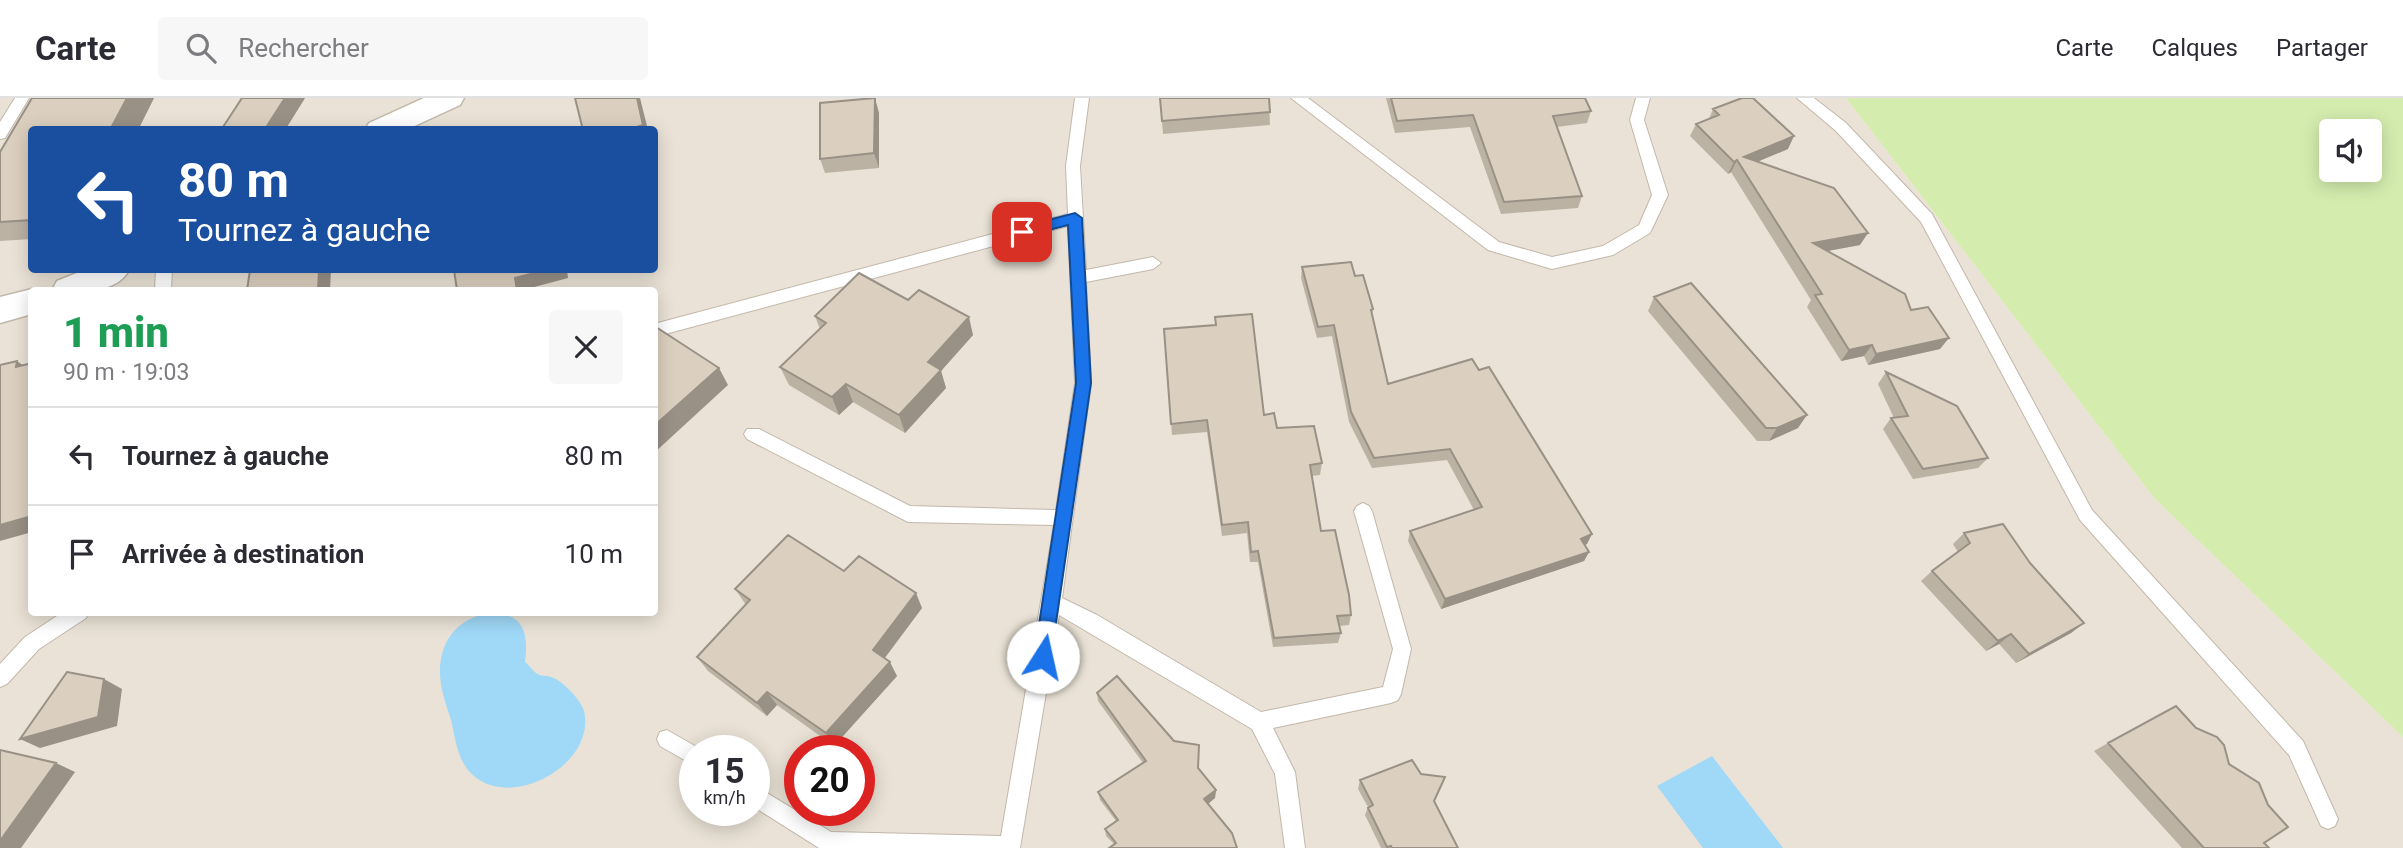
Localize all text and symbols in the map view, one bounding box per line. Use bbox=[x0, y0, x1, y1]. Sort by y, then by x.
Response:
search box bbox=[158, 17, 648, 80]
text: Carte bbox=[35, 29, 116, 68]
icon: search bbox=[182, 29, 220, 67]
text: Rechercher bbox=[238, 33, 369, 63]
text: Carte bbox=[2055, 34, 2113, 62]
text: Calques bbox=[2151, 34, 2238, 62]
text: Partager bbox=[2276, 34, 2368, 62]
map controls bbox=[2319, 119, 2382, 182]
button: sound bbox=[2319, 119, 2382, 182]
text: 80 m bbox=[178, 152, 289, 209]
icon: left bbox=[63, 154, 154, 245]
pin bbox=[992, 202, 1052, 262]
text: Tournez à gauche bbox=[178, 211, 430, 249]
icon: arrive bbox=[1003, 213, 1041, 251]
text: 1 min bbox=[63, 308, 169, 357]
button: close bbox=[549, 310, 623, 384]
text: 90 m · 19:03 bbox=[63, 359, 189, 386]
icon: left bbox=[63, 437, 101, 475]
text: Tournez à gauche bbox=[122, 441, 329, 471]
text: 80 m bbox=[565, 441, 623, 471]
icon: arrive bbox=[63, 535, 101, 573]
text: Arrivée à destination bbox=[122, 539, 364, 569]
text: 10 m bbox=[565, 539, 623, 569]
position arrow bbox=[1006, 620, 1080, 694]
speed limit sign: 20 bbox=[784, 735, 875, 826]
text: 15 bbox=[704, 751, 745, 792]
text: km/h bbox=[703, 787, 746, 808]

